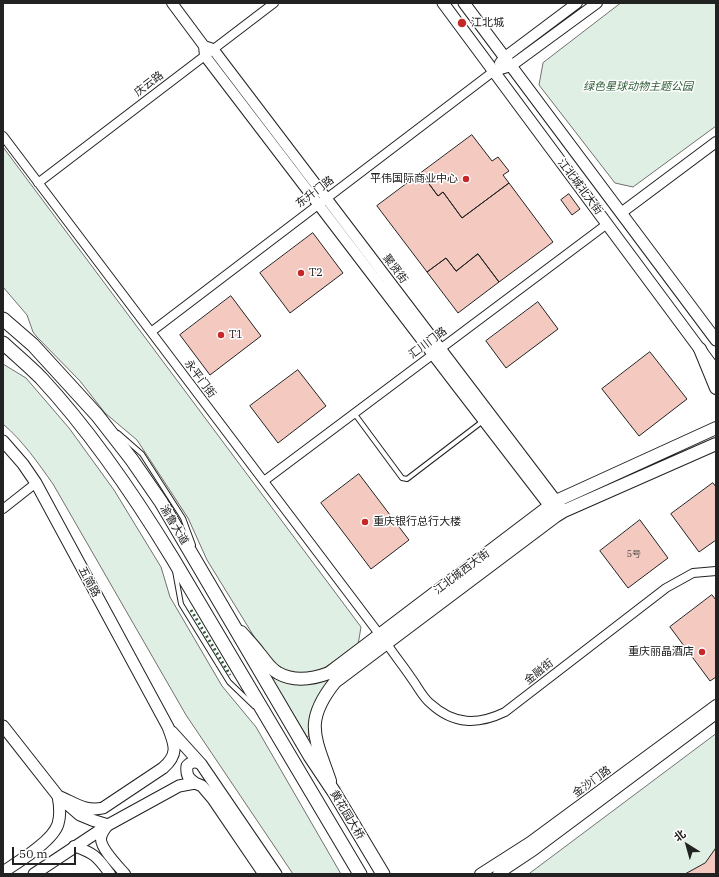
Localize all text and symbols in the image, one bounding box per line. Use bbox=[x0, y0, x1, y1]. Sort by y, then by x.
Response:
place label: 江北城 bbox=[471, 16, 504, 30]
marker: 江北城 bbox=[456, 17, 468, 29]
street label: 庆云路 bbox=[132, 69, 166, 99]
park label: 绿色星球动物主题公园 bbox=[583, 80, 693, 94]
street label: 江北城北大街 bbox=[555, 157, 605, 217]
place label: 平伟国际商业中心 bbox=[370, 172, 458, 186]
street label: 东升门路 bbox=[293, 173, 337, 211]
marker: 平伟国际商业中心 bbox=[461, 174, 471, 184]
street label: 聚贤街 bbox=[380, 252, 410, 286]
place label: T2 bbox=[309, 266, 323, 280]
marker: T2 bbox=[296, 268, 306, 278]
street label: 汇川门路 bbox=[406, 324, 450, 362]
place label: T1 bbox=[229, 328, 243, 342]
marker: T1 bbox=[216, 330, 226, 340]
street label: 永平门街 bbox=[181, 357, 219, 401]
street label: 渝鲁大道 bbox=[157, 503, 191, 547]
place label: 重庆银行总行大楼 bbox=[373, 515, 461, 529]
marker: 重庆银行总行大楼 bbox=[360, 517, 370, 527]
street label: 江北城西大街 bbox=[432, 547, 492, 597]
house number: 5号 bbox=[627, 549, 641, 559]
street label: 五简路 bbox=[75, 564, 103, 600]
place label: 重庆丽晶酒店 bbox=[628, 645, 694, 659]
marker: 重庆丽晶酒店 bbox=[697, 647, 707, 657]
street label: 金融街 bbox=[522, 657, 556, 687]
street label: 金沙门路 bbox=[570, 764, 614, 800]
street label: 黄花园大桥 bbox=[327, 788, 367, 842]
north arrow bbox=[667, 825, 707, 865]
text: 北 bbox=[671, 827, 688, 844]
scale bar bbox=[14, 839, 78, 865]
text: 50 m bbox=[19, 846, 48, 861]

